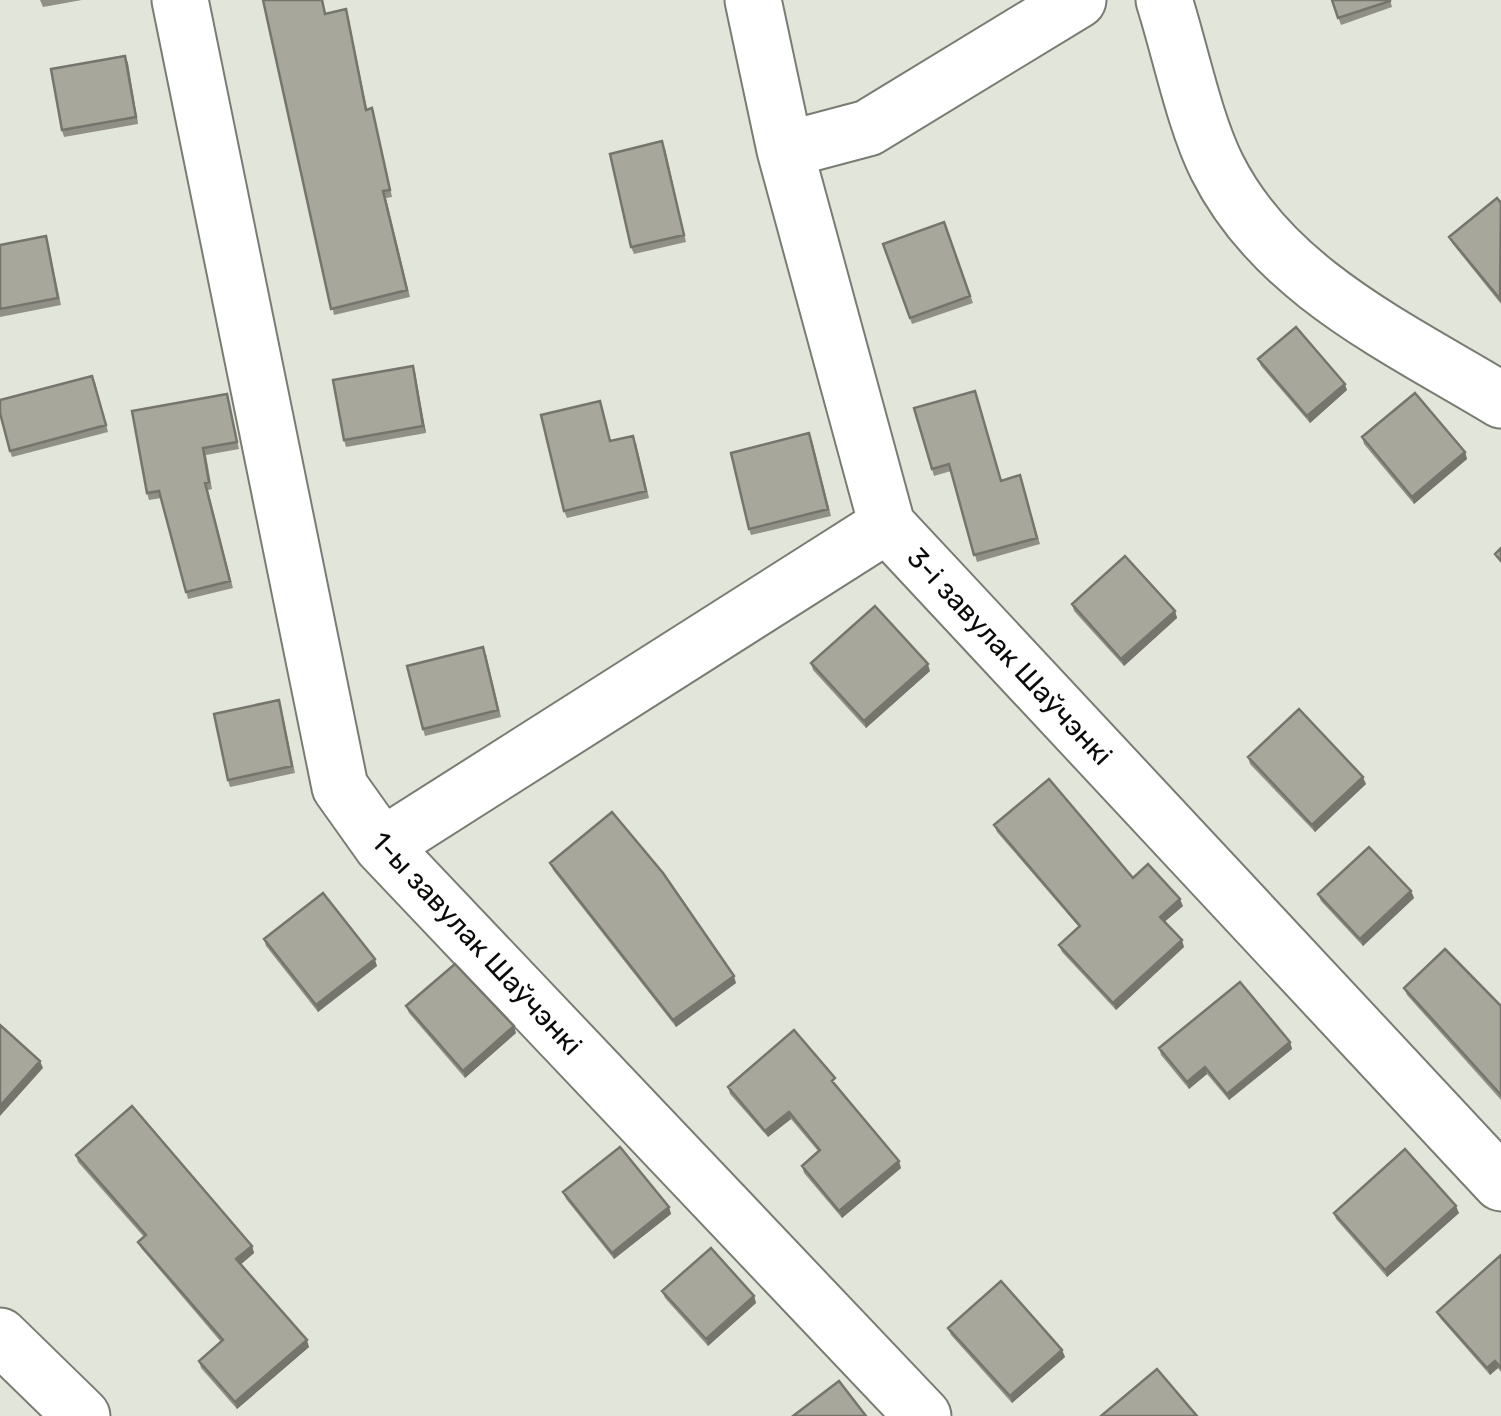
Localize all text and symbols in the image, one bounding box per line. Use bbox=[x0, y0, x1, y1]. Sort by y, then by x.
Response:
street label: 3-і завулак Шаўчэнкі bbox=[900, 541, 1119, 772]
street label: 1-ы завулак Шаўчэнкі bbox=[365, 825, 589, 1062]

